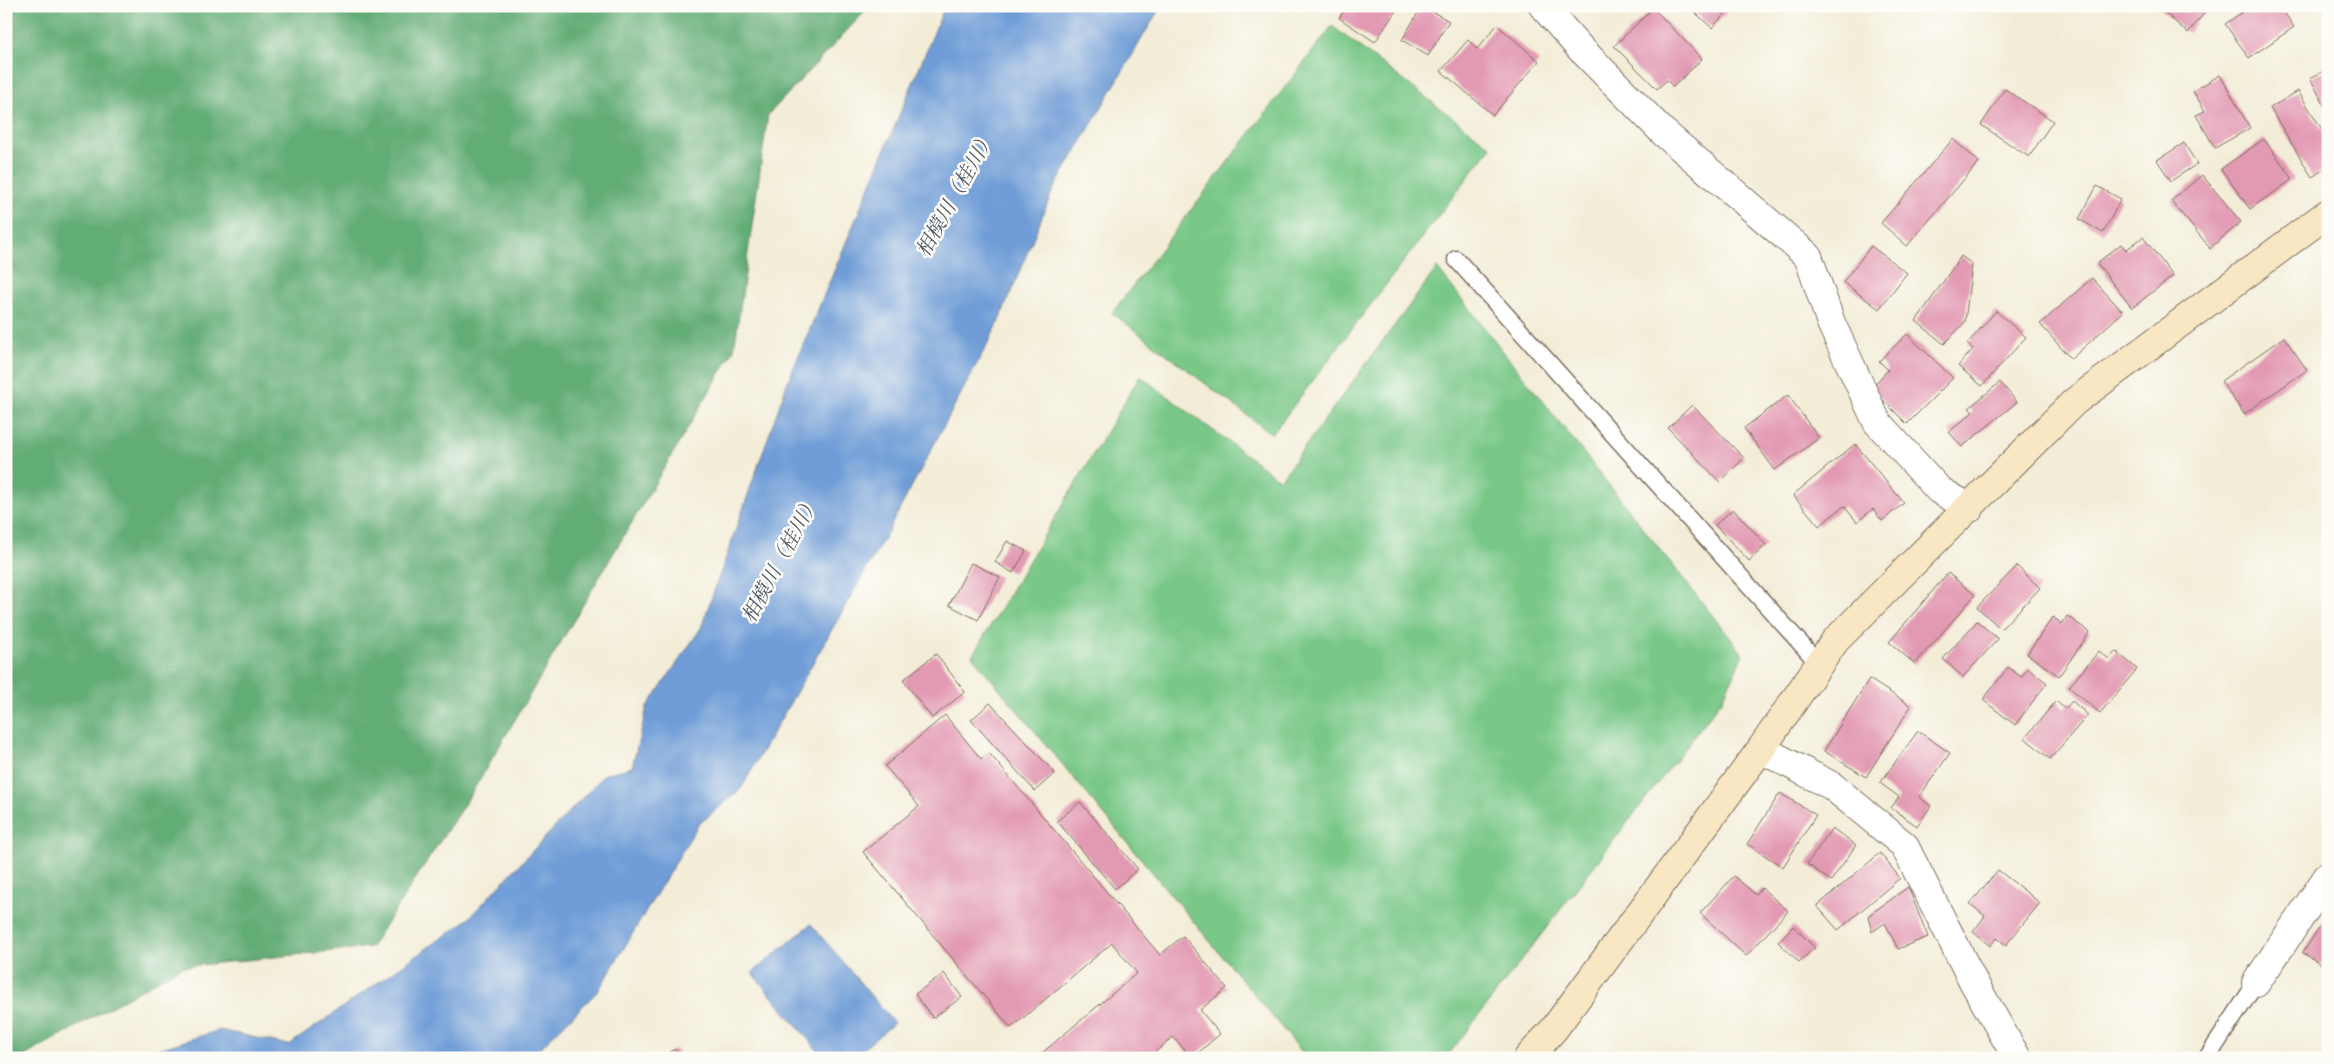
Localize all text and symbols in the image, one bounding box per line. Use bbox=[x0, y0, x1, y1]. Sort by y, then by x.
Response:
water label: 相模川（桂川） bbox=[911, 127, 999, 261]
water label: 相模川（桂川） bbox=[737, 492, 823, 626]

